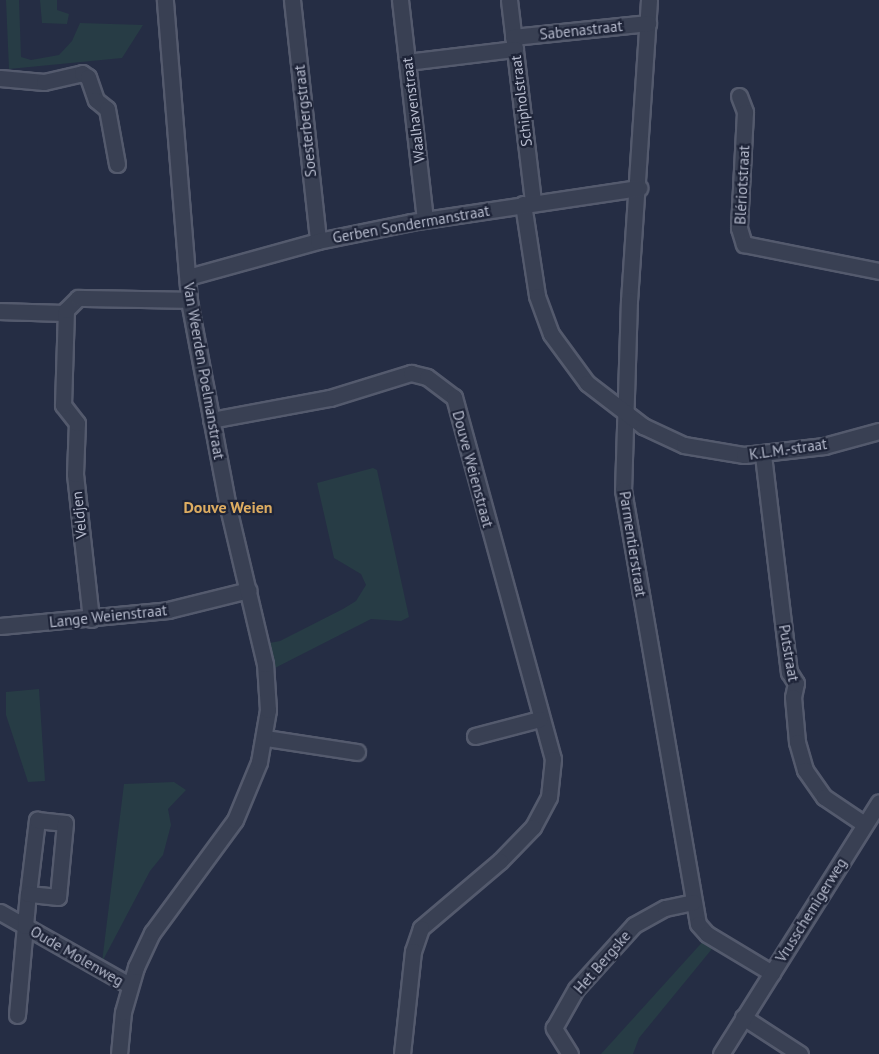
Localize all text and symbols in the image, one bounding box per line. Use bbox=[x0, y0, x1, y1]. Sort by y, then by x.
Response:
street label: Sabenastraat bbox=[539, 17, 623, 43]
street label: Schipholstraat bbox=[506, 54, 536, 148]
street label: Waalhavenstraat bbox=[398, 56, 428, 164]
street label: Soesterbergstraat bbox=[290, 64, 320, 178]
street label: Blériotstraat bbox=[731, 145, 753, 225]
street label: Gerben Sondermanstraat bbox=[331, 201, 491, 247]
street label: Van Weerden Poelmanstraat bbox=[180, 281, 228, 461]
street label: Douve Weienstraat bbox=[449, 409, 497, 529]
street label: K.L.M.-straat bbox=[748, 435, 828, 463]
street label: Veldjen bbox=[68, 490, 90, 540]
street label: Parmentierstraat bbox=[616, 490, 650, 598]
district label: Douve Weien bbox=[183, 497, 273, 517]
street label: Lange Weienstraat bbox=[48, 601, 168, 631]
street label: Putstraat bbox=[775, 623, 803, 683]
street label: Vrusschemigerweg bbox=[772, 855, 850, 965]
street label: Oude Molenweg bbox=[27, 922, 127, 990]
street label: Het Bergske bbox=[570, 927, 634, 997]

